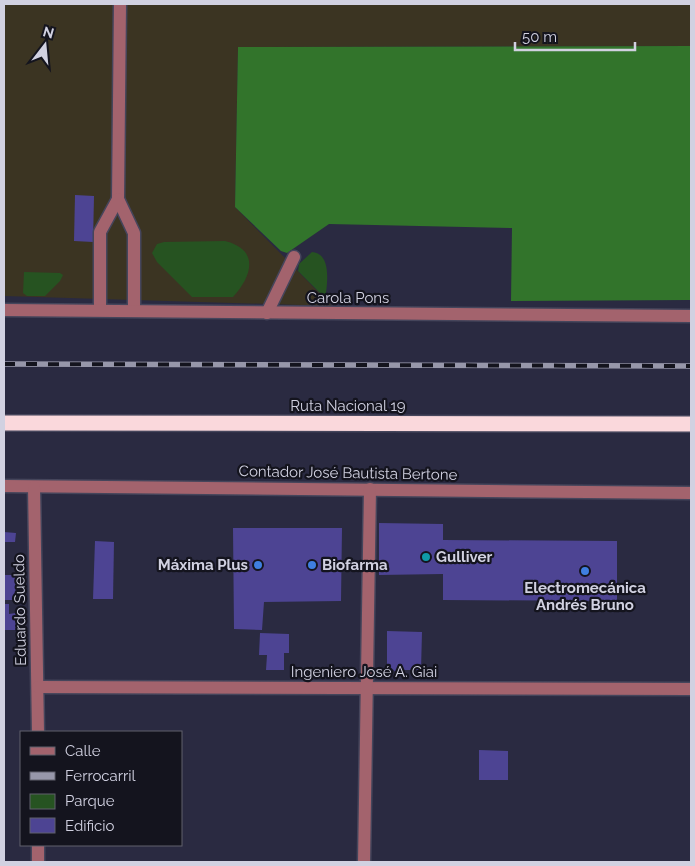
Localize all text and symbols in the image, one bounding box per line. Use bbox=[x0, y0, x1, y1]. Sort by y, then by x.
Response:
north arrow bbox=[20, 20, 70, 70]
scale bar bbox=[515, 20, 635, 52]
text: N bbox=[41, 23, 56, 42]
text: 50 m bbox=[522, 28, 557, 46]
street label: Carola Pons bbox=[307, 289, 389, 307]
street label: Ruta Nacional 19 bbox=[290, 397, 406, 415]
street label: Contador José Bautista Bertone bbox=[239, 462, 458, 484]
place label: Gulliver bbox=[436, 548, 492, 566]
marker: Gulliver bbox=[420, 551, 432, 563]
street label: Eduardo Sueldo bbox=[10, 554, 30, 666]
place label: Máxima Plus bbox=[158, 556, 248, 574]
place label: Biofarma bbox=[322, 556, 388, 574]
marker: Máxima Plus bbox=[252, 559, 264, 571]
marker: Biofarma bbox=[306, 559, 318, 571]
marker: Electromecánica Andrés Bruno bbox=[579, 565, 591, 577]
place label: Electromecánica Andrés Bruno bbox=[524, 579, 646, 614]
street label: Ingeniero José A. Giai bbox=[291, 663, 437, 681]
legend bbox=[20, 731, 182, 846]
text: Calle bbox=[65, 742, 101, 760]
text: Ferrocarril bbox=[65, 767, 137, 785]
text: Parque bbox=[65, 792, 115, 810]
text: Edificio bbox=[65, 817, 115, 835]

